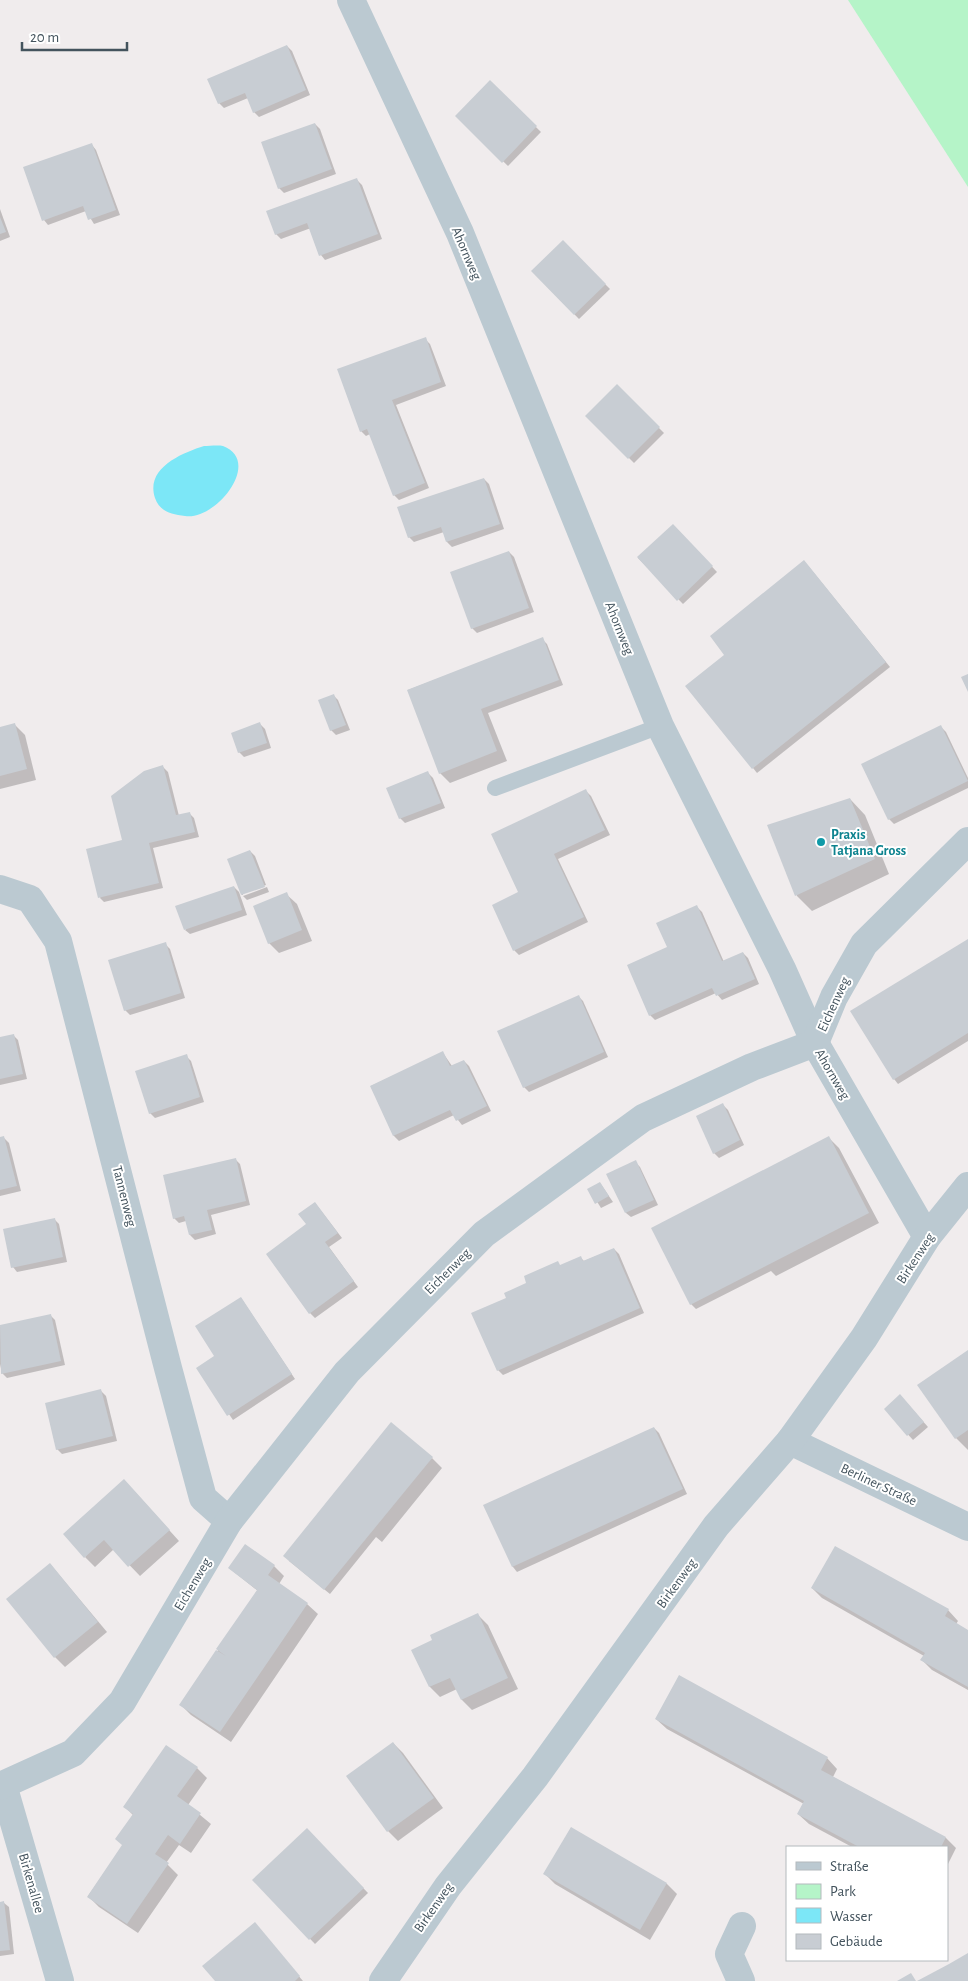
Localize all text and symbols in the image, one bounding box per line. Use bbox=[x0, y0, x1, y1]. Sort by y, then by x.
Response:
scale bar bbox=[22, 20, 128, 52]
text: 20 m bbox=[30, 30, 59, 45]
street label: Ahornweg bbox=[449, 225, 484, 282]
street label: Ahornweg bbox=[602, 600, 636, 657]
place label: Praxis Tatjana Gross bbox=[831, 828, 906, 858]
marker: Praxis Tatjana Gross bbox=[815, 836, 827, 848]
street label: Eichenweg bbox=[815, 975, 853, 1034]
street label: Ahornweg bbox=[812, 1047, 852, 1102]
street label: Tannenweg bbox=[110, 1164, 138, 1228]
street label: Birkenweg bbox=[894, 1231, 937, 1286]
street label: Eichenweg bbox=[422, 1246, 473, 1297]
street label: Berliner Straße bbox=[839, 1461, 919, 1509]
street label: Eichenweg bbox=[172, 1556, 214, 1613]
street label: Birkenweg bbox=[654, 1556, 699, 1611]
legend bbox=[786, 1846, 948, 1961]
street label: Birkenallee bbox=[16, 1852, 46, 1915]
text: Straße bbox=[830, 1859, 869, 1874]
street label: Birkenweg bbox=[412, 1880, 456, 1935]
text: Park bbox=[830, 1884, 856, 1899]
text: Wasser bbox=[830, 1909, 873, 1924]
text: Gebäude bbox=[830, 1934, 883, 1949]

